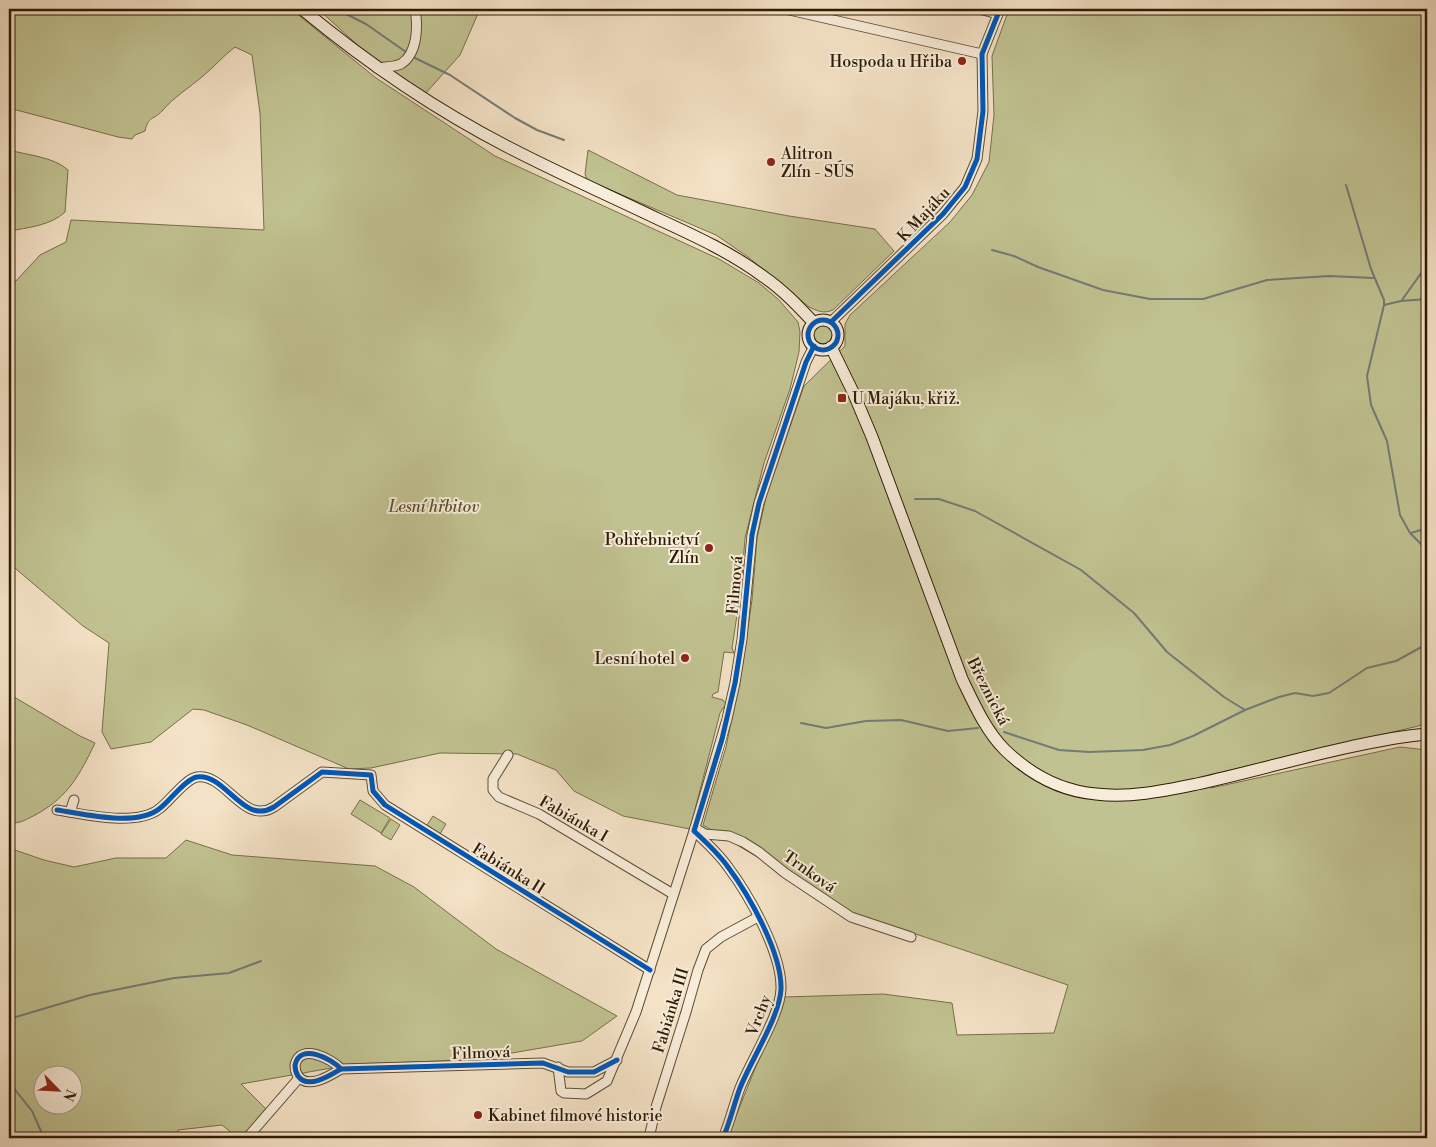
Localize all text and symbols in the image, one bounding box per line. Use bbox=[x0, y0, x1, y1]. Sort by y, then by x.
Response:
place label: Hospoda u Hřiba bbox=[830, 52, 953, 72]
marker: Hospoda u Hřiba bbox=[956, 55, 968, 67]
place label: Alitron Zlín - SÚS bbox=[780, 144, 854, 182]
marker: Alitron Zlín - SÚS bbox=[765, 156, 777, 168]
street label: K Majáku bbox=[893, 183, 954, 247]
place label: U Majáku, křiž. bbox=[852, 389, 960, 409]
marker: U Majáku, křiž. bbox=[836, 392, 848, 404]
park label: Lesní hřbitov bbox=[388, 497, 479, 517]
place label: Pohřebnictví Zlín bbox=[605, 530, 700, 568]
marker: Pohřebnictví Zlín bbox=[703, 542, 715, 554]
street label: Filmová bbox=[722, 554, 748, 615]
place label: Lesní hotel bbox=[594, 649, 675, 669]
marker: Lesní hotel bbox=[679, 652, 691, 664]
street label: Březnická bbox=[962, 653, 1014, 730]
street label: Fabiánka I bbox=[536, 791, 611, 847]
street label: Fabiánka II bbox=[468, 839, 549, 899]
street label: Trnková bbox=[779, 846, 841, 898]
street label: Fabiánka III bbox=[649, 965, 693, 1055]
street label: Vrchy bbox=[742, 992, 776, 1040]
street label: Filmová bbox=[451, 1042, 512, 1064]
north arrow bbox=[32, 1064, 82, 1114]
text: N bbox=[58, 1086, 79, 1104]
place label: Kabinet filmové historie bbox=[488, 1106, 663, 1126]
marker: Kabinet filmové historie bbox=[472, 1109, 484, 1121]

